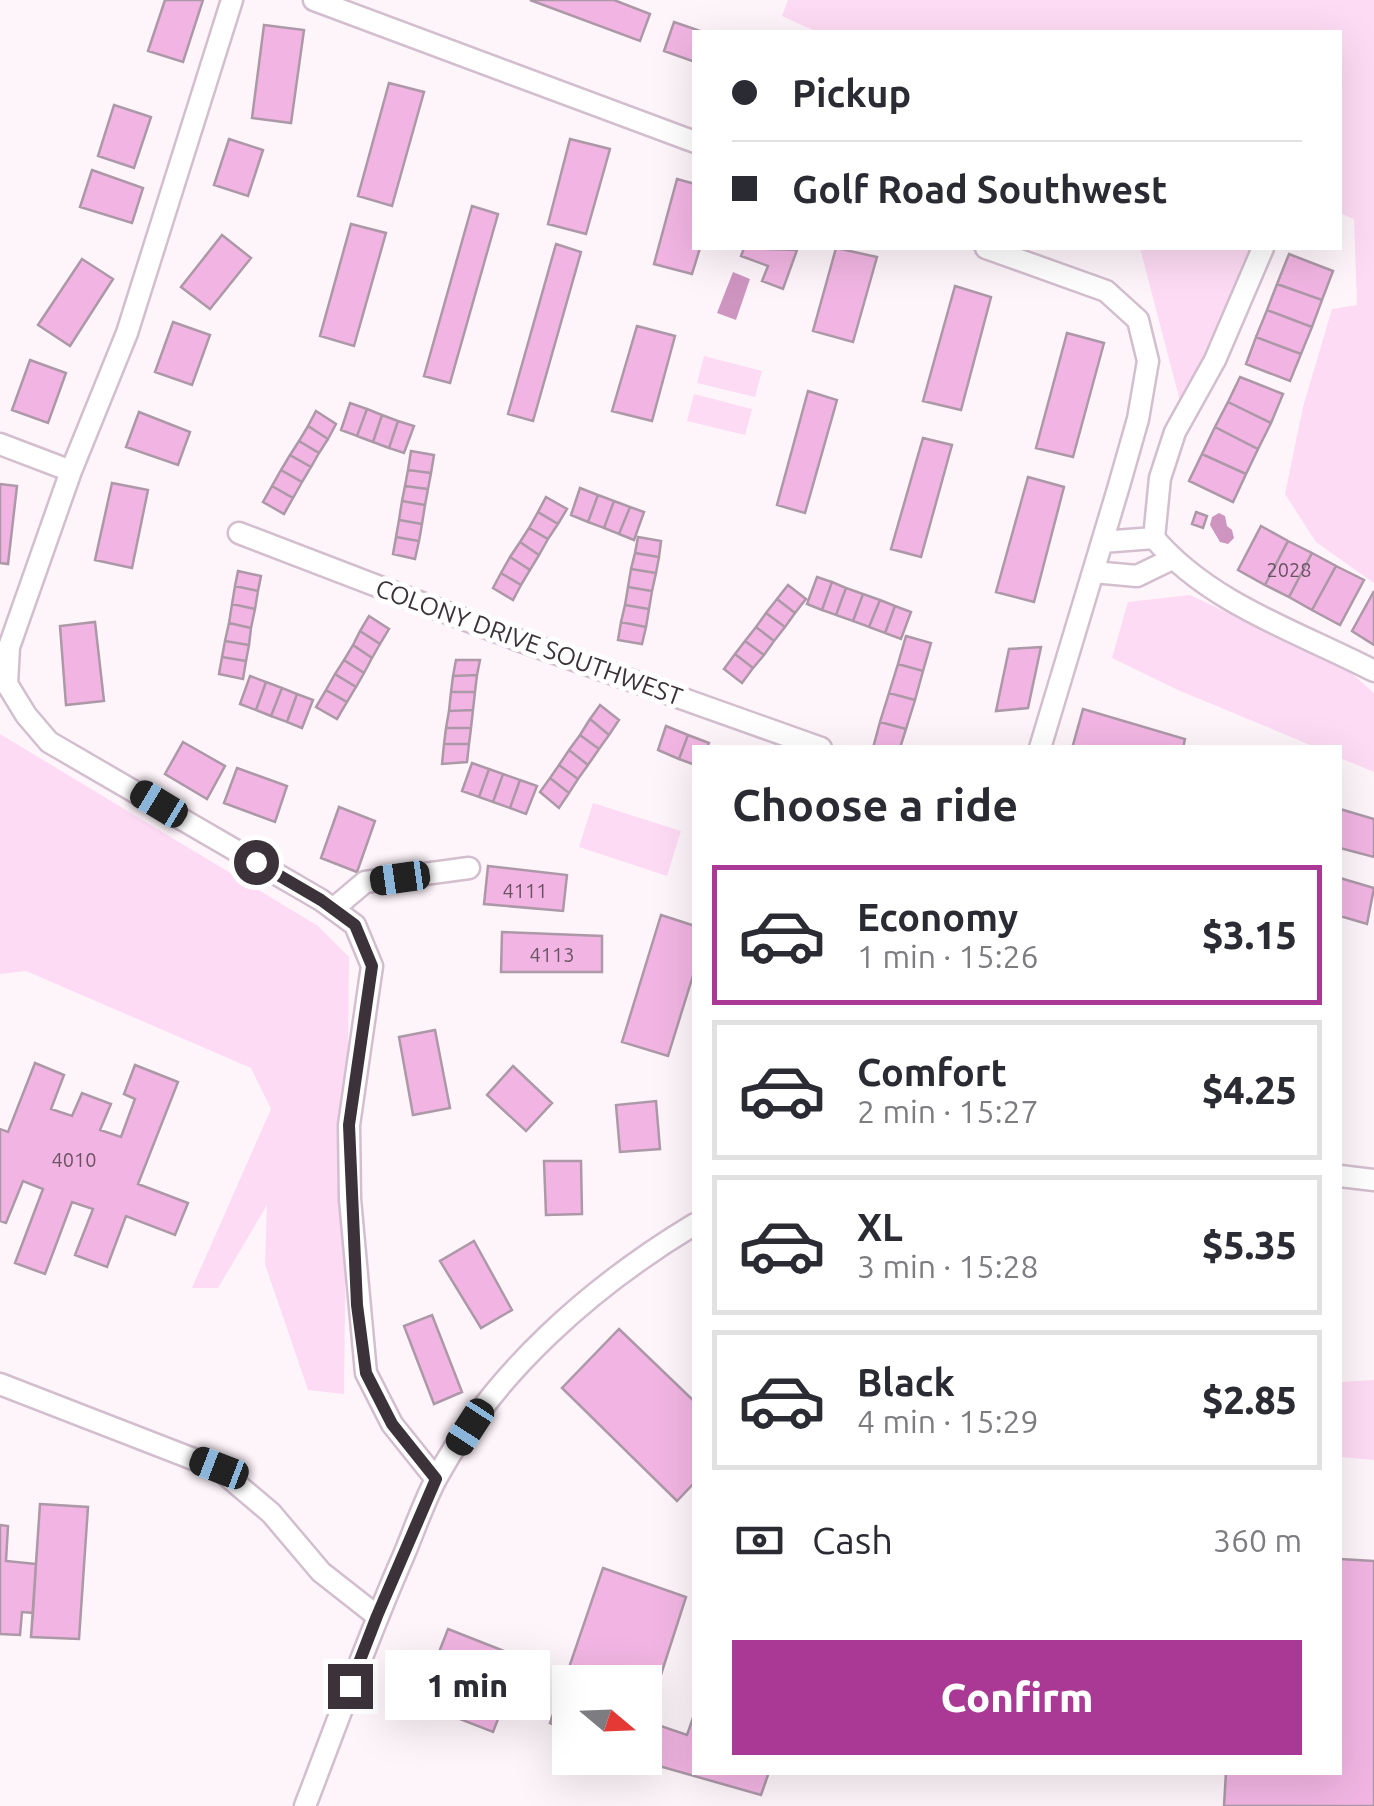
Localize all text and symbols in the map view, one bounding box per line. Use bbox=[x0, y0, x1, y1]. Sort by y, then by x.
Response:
text: Pickup bbox=[792, 72, 911, 114]
text: Golf Road Southwest bbox=[792, 168, 1167, 210]
house number: 2028 bbox=[1266, 558, 1312, 581]
street label: COLONY DRIVE SOUTHWEST bbox=[372, 573, 686, 711]
car bbox=[126, 776, 192, 832]
text: Choose a ride bbox=[732, 779, 1018, 830]
route start bbox=[234, 840, 279, 885]
car bbox=[368, 859, 432, 897]
house number: 4111 bbox=[502, 879, 548, 902]
icon: car bbox=[737, 890, 827, 980]
text: Economy bbox=[857, 896, 1018, 938]
text: $3.15 bbox=[1202, 914, 1297, 956]
text: 1 min · 15:26 bbox=[857, 938, 1039, 974]
house number: 4113 bbox=[529, 943, 575, 966]
icon: car bbox=[737, 1045, 827, 1135]
text: Comfort bbox=[857, 1051, 1007, 1093]
text: $4.25 bbox=[1202, 1069, 1297, 1111]
text: 2 min · 15:27 bbox=[857, 1093, 1039, 1129]
house number: 4010 bbox=[51, 1148, 97, 1171]
icon: car bbox=[737, 1200, 827, 1290]
text: XL bbox=[857, 1206, 903, 1248]
text: $5.35 bbox=[1202, 1224, 1297, 1266]
text: 3 min · 15:28 bbox=[857, 1248, 1039, 1284]
icon: car bbox=[737, 1355, 827, 1445]
text: Black bbox=[857, 1361, 955, 1403]
text: $2.85 bbox=[1202, 1379, 1297, 1421]
car bbox=[441, 1394, 499, 1460]
text: 4 min · 15:29 bbox=[857, 1403, 1039, 1439]
car bbox=[186, 1443, 252, 1493]
icon: cash bbox=[732, 1513, 787, 1568]
text: Cash bbox=[812, 1519, 893, 1561]
text: 360 m bbox=[1213, 1522, 1302, 1558]
button: Confirm bbox=[732, 1640, 1302, 1755]
callout: 1 min bbox=[385, 1651, 550, 1721]
route end bbox=[328, 1664, 373, 1709]
north arrow bbox=[552, 1665, 662, 1775]
map controls bbox=[552, 1665, 662, 1775]
text: 1 min bbox=[427, 1667, 508, 1703]

